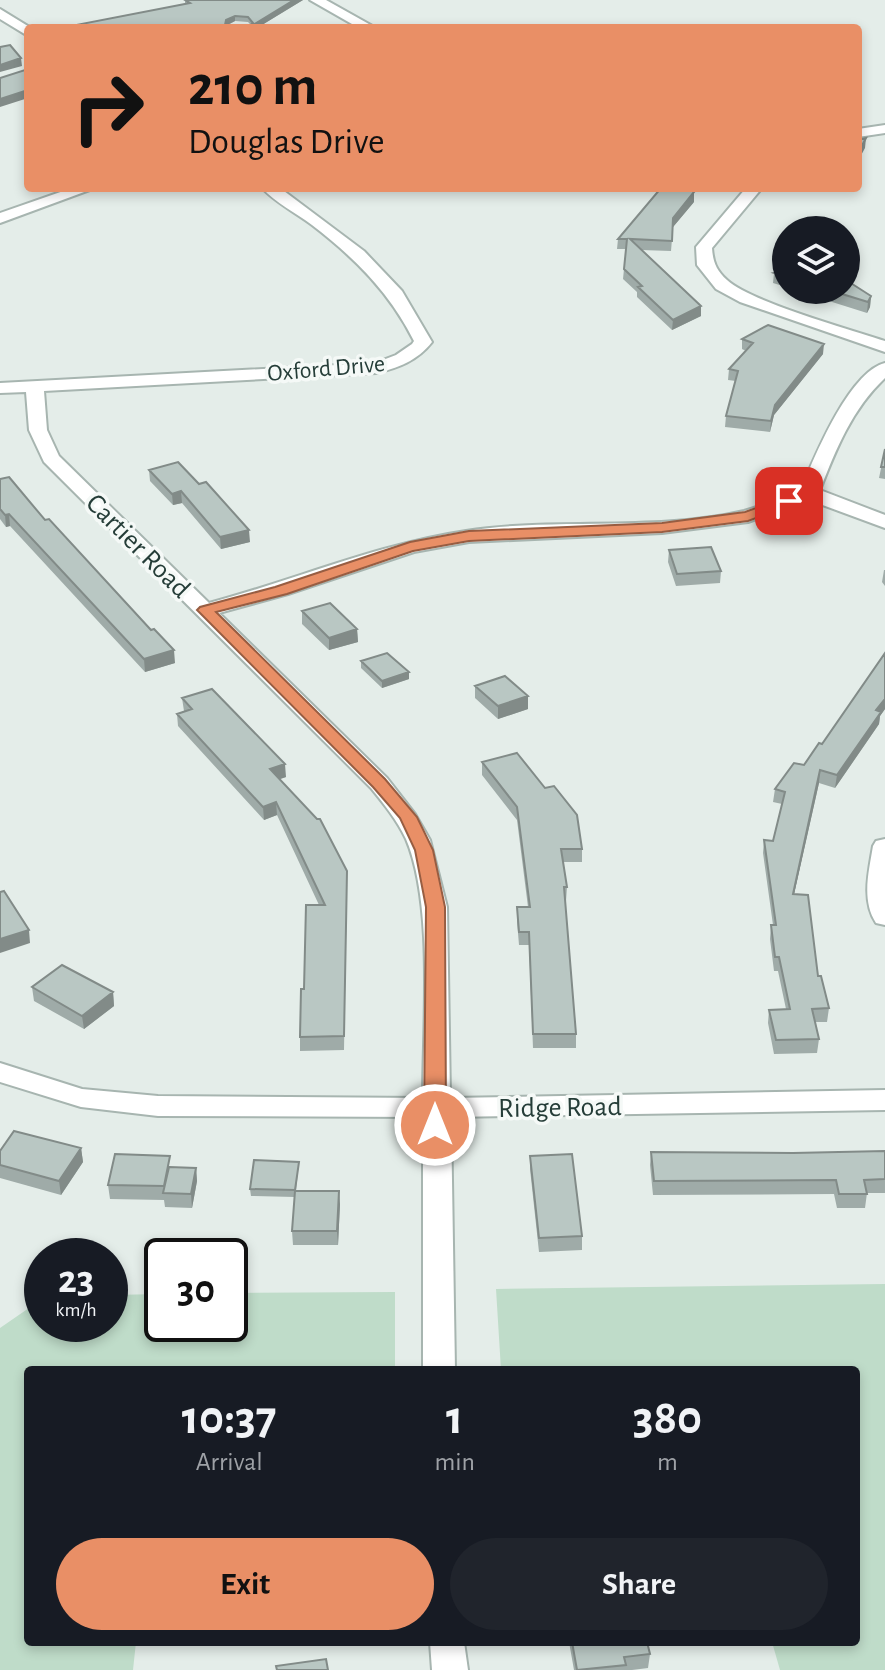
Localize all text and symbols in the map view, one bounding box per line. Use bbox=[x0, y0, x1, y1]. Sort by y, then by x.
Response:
icon: right bbox=[56, 56, 160, 160]
text: 210 m bbox=[188, 59, 317, 115]
text: Douglas Drive bbox=[188, 124, 385, 160]
map controls bbox=[772, 216, 860, 304]
button: layers bbox=[772, 216, 860, 304]
street label: Oxford Drive bbox=[266, 352, 386, 386]
pin bbox=[755, 467, 823, 535]
icon: arrive bbox=[767, 479, 811, 523]
street label: Cartier Road bbox=[80, 489, 195, 604]
position arrow bbox=[393, 1083, 477, 1167]
street label: Ridge Road bbox=[498, 1093, 622, 1123]
speed limit sign: 30 bbox=[144, 1238, 248, 1342]
text: 23 bbox=[58, 1260, 94, 1300]
text: km/h bbox=[55, 1300, 97, 1320]
text: 10:37 bbox=[182, 1395, 277, 1443]
text: 1 bbox=[446, 1395, 463, 1443]
text: 380 bbox=[633, 1395, 702, 1443]
text: Arrival bbox=[196, 1449, 263, 1475]
text: min bbox=[434, 1449, 475, 1475]
text: m bbox=[657, 1449, 678, 1475]
button: Exit bbox=[56, 1538, 434, 1630]
button: Share bbox=[450, 1538, 828, 1630]

